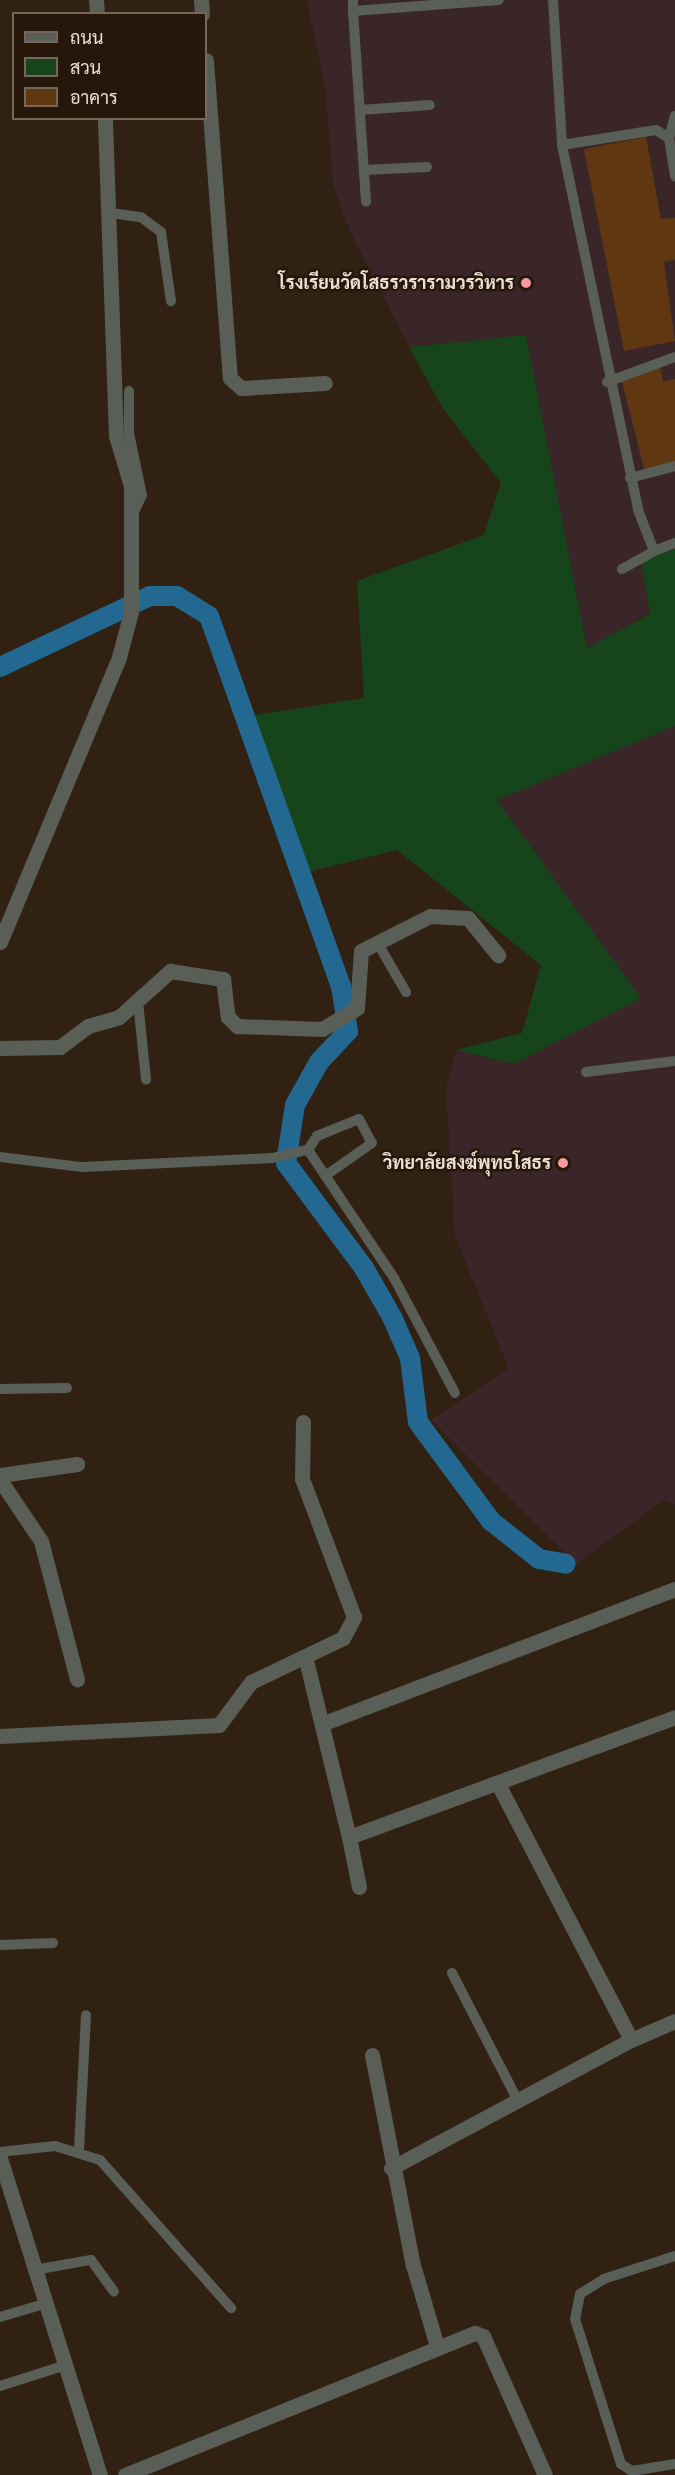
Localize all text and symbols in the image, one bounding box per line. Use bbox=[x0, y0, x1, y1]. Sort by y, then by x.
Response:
legend bbox=[12, 12, 207, 120]
text: ถนน bbox=[70, 27, 103, 49]
text: สวน bbox=[70, 57, 101, 79]
text: อาคาร bbox=[70, 87, 118, 109]
place label: โรงเรียนวัดโสธรวรารามวรวิหาร bbox=[278, 272, 514, 294]
marker: โรงเรียนวัดโสธรวรารามวรวิหาร bbox=[519, 276, 533, 290]
place label: วิทยาลัยสงฆ์พุทธโสธร bbox=[383, 1152, 551, 1174]
marker: วิทยาลัยสงฆ์พุทธโสธร bbox=[556, 1156, 570, 1170]

